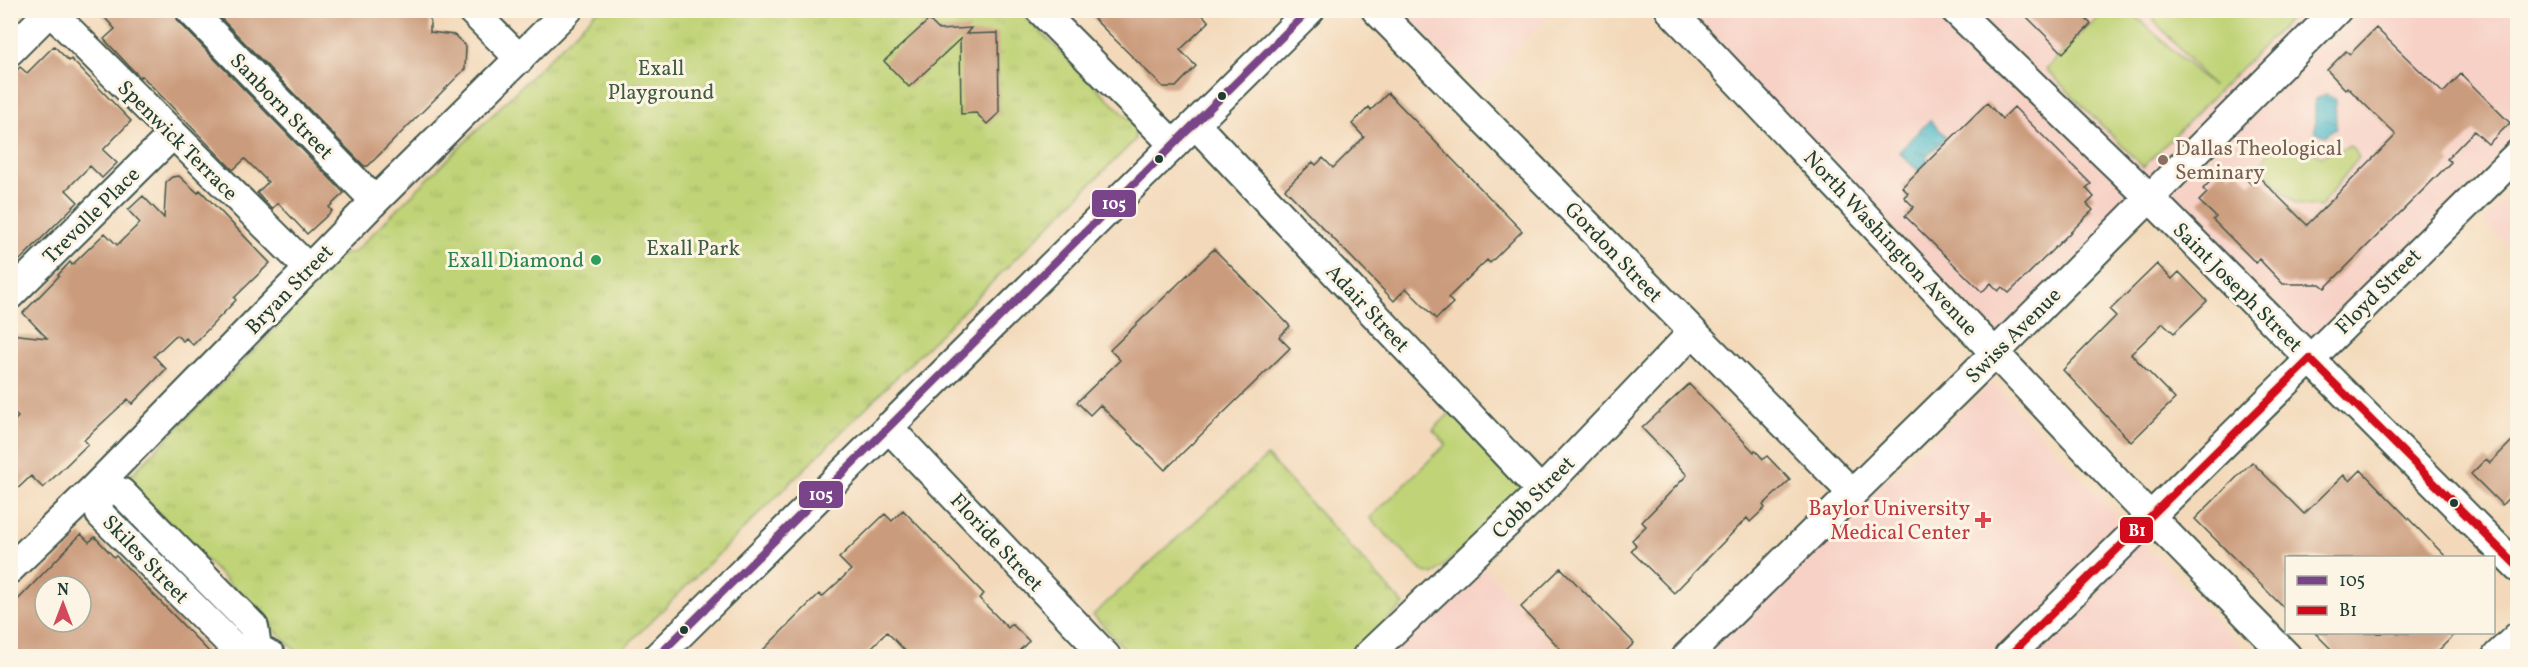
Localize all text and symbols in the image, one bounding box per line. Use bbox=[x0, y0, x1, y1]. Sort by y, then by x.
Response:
street label: Sanborn Street bbox=[223, 47, 339, 167]
park label: Exall Playground bbox=[608, 55, 714, 108]
street label: Spenwick Terrace bbox=[110, 74, 244, 208]
unlabelled marker bbox=[1216, 90, 1228, 102]
place label: Dallas Theological Seminary bbox=[2175, 135, 2342, 188]
street label: North Washington Avenue bbox=[1796, 145, 1984, 343]
unlabelled marker bbox=[1153, 153, 1165, 165]
marker: Dallas Theological Seminary bbox=[2156, 153, 2170, 167]
street label: Trevolle Place bbox=[37, 161, 147, 271]
line badge: 105 bbox=[1091, 189, 1137, 218]
text: 105 bbox=[1102, 194, 1126, 216]
street label: Gordon Street bbox=[1557, 196, 1669, 310]
street label: Saint Joseph Street bbox=[2165, 217, 2308, 360]
park label: Exall Park bbox=[646, 235, 740, 264]
street label: Bryan Street bbox=[240, 238, 341, 342]
street label: Floyd Street bbox=[2329, 242, 2429, 342]
place label: Exall Diamond bbox=[447, 247, 584, 276]
marker: Exall Diamond bbox=[589, 253, 603, 267]
street label: Adair Street bbox=[1318, 259, 1415, 360]
street label: Swiss Avenue bbox=[1960, 282, 2069, 391]
street label: Cobb Street bbox=[1486, 450, 1582, 546]
line badge: 105 bbox=[798, 480, 844, 509]
text: 105 bbox=[809, 485, 833, 507]
street label: Floride Street bbox=[943, 487, 1049, 599]
place label: Baylor University Medical Center bbox=[1809, 495, 1971, 548]
unlabelled marker bbox=[2448, 497, 2460, 509]
street label: Skiles Street bbox=[95, 509, 195, 611]
marker: Baylor University Medical Center bbox=[1974, 511, 1992, 529]
line badge: B1 bbox=[2119, 516, 2154, 544]
text: B1 bbox=[2128, 521, 2146, 543]
legend bbox=[2285, 556, 2495, 634]
text: 105 bbox=[2339, 569, 2365, 594]
north arrow bbox=[33, 574, 93, 634]
text: N bbox=[57, 580, 69, 602]
text: B1 bbox=[2339, 599, 2357, 624]
unlabelled marker bbox=[678, 624, 690, 636]

